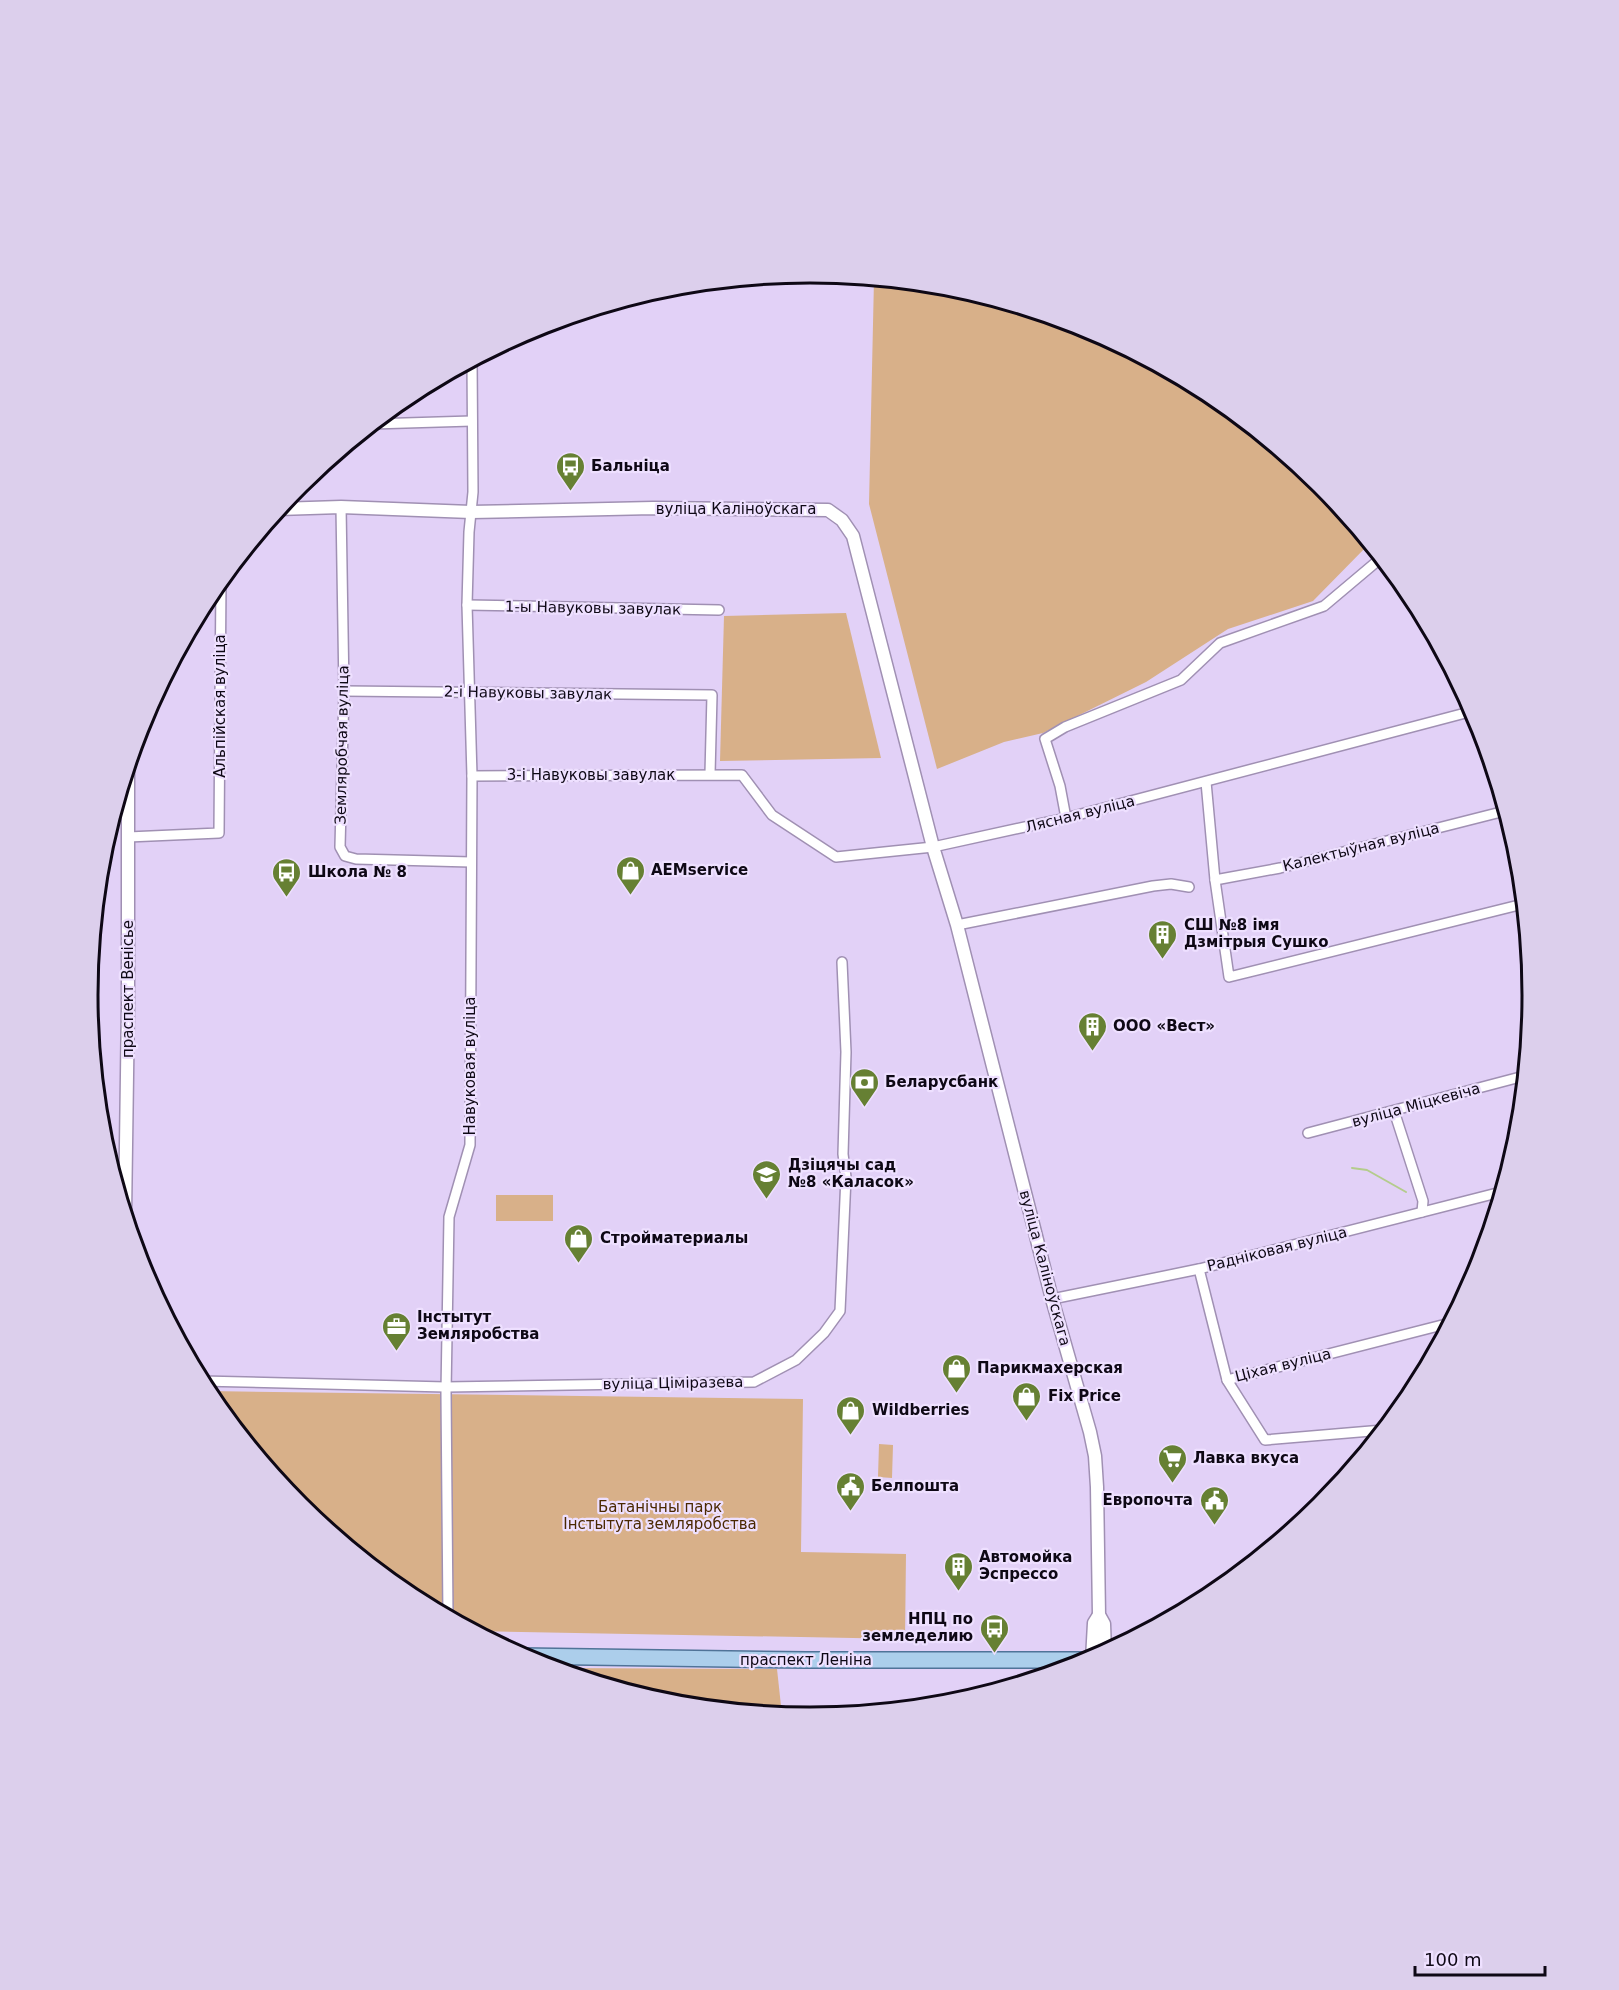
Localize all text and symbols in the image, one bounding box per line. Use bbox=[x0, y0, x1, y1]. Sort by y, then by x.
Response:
bus stop icon: Бальніца bbox=[554, 450, 586, 492]
place label: Бальніца bbox=[591, 457, 670, 475]
street label: вуліца Каліноўскага bbox=[656, 500, 816, 518]
street label: 1-ы Навуковы завулак bbox=[505, 597, 681, 619]
street label: Альпійская вуліца bbox=[211, 634, 229, 778]
street label: Земляробчая вуліца bbox=[332, 665, 352, 825]
street label: 2-і Навуковы завулак bbox=[444, 683, 612, 703]
street label: 3-і Навуковы завулак bbox=[507, 766, 675, 784]
street label: Лясная вуліца bbox=[1023, 792, 1137, 836]
street label: Калектыўная вуліца bbox=[1281, 819, 1441, 875]
shop icon: AEMservice bbox=[614, 854, 646, 896]
bus stop icon: Школа № 8 bbox=[271, 856, 303, 898]
place label: AEMservice bbox=[651, 861, 748, 879]
place label: Школа № 8 bbox=[308, 863, 407, 881]
place label: СШ №8 імя Дзмітрыя Сушко bbox=[1184, 916, 1329, 951]
building icon: СШ №8 імя Дзмітрыя Сушко bbox=[1147, 918, 1179, 960]
street label: праспект Венісье bbox=[119, 920, 137, 1058]
street label: Навуковая вуліца bbox=[461, 996, 479, 1136]
building icon: ООО «Вест» bbox=[1076, 1010, 1108, 1052]
place label: ООО «Вест» bbox=[1113, 1017, 1215, 1035]
bank icon: Беларусбанк bbox=[848, 1066, 880, 1108]
place label: Беларусбанк bbox=[885, 1073, 998, 1091]
street label: вуліца Міцкевіча bbox=[1350, 1079, 1482, 1131]
place label: Дзіцячы сад №8 «Каласок» bbox=[788, 1156, 914, 1191]
school or university icon: Дзіцячы сад №8 «Каласок» bbox=[751, 1158, 783, 1200]
street label: вуліца Каліноўскага bbox=[1016, 1188, 1074, 1348]
shop icon: Стройматериалы bbox=[563, 1222, 595, 1264]
street label: Радніковая вуліца bbox=[1205, 1223, 1349, 1275]
place label: Стройматериалы bbox=[600, 1229, 748, 1247]
place label: Інстытут Земляробства bbox=[417, 1308, 539, 1343]
office icon: Інстытут Земляробства bbox=[380, 1310, 412, 1352]
street label: Ціхая вуліца bbox=[1233, 1344, 1333, 1386]
shop icon: Парикмахерская bbox=[940, 1352, 972, 1394]
place label: Парикмахерская bbox=[977, 1359, 1123, 1377]
street label: вуліца Ціміразева bbox=[602, 1373, 744, 1393]
shop icon: Fix Price bbox=[1011, 1380, 1043, 1422]
place label: Fix Price bbox=[1048, 1387, 1121, 1405]
shop icon: Wildberries bbox=[835, 1394, 867, 1436]
place label: Wildberries bbox=[872, 1401, 970, 1419]
supermarket icon: Лавка вкуса bbox=[1156, 1442, 1188, 1484]
place label: Лавка вкуса bbox=[1193, 1449, 1299, 1467]
public building icon: Белпошта bbox=[834, 1470, 866, 1512]
place label: Белпошта bbox=[871, 1477, 959, 1495]
public building icon: Европочта bbox=[1198, 1484, 1230, 1526]
place label: Европочта bbox=[1102, 1491, 1193, 1509]
park label: Батанічны парк Інстытута земляробства bbox=[563, 1498, 757, 1533]
place label: Автомойка Эспрессо bbox=[979, 1548, 1072, 1583]
building icon: Автомойка Эспрессо bbox=[942, 1550, 974, 1592]
place label: НПЦ по земледелию bbox=[862, 1610, 973, 1645]
bus stop icon: НПЦ по земледелию bbox=[978, 1612, 1010, 1654]
street label: праспект Леніна bbox=[740, 1651, 872, 1669]
scale bar bbox=[1415, 1939, 1546, 1977]
text: 100 m bbox=[1424, 1949, 1482, 1970]

